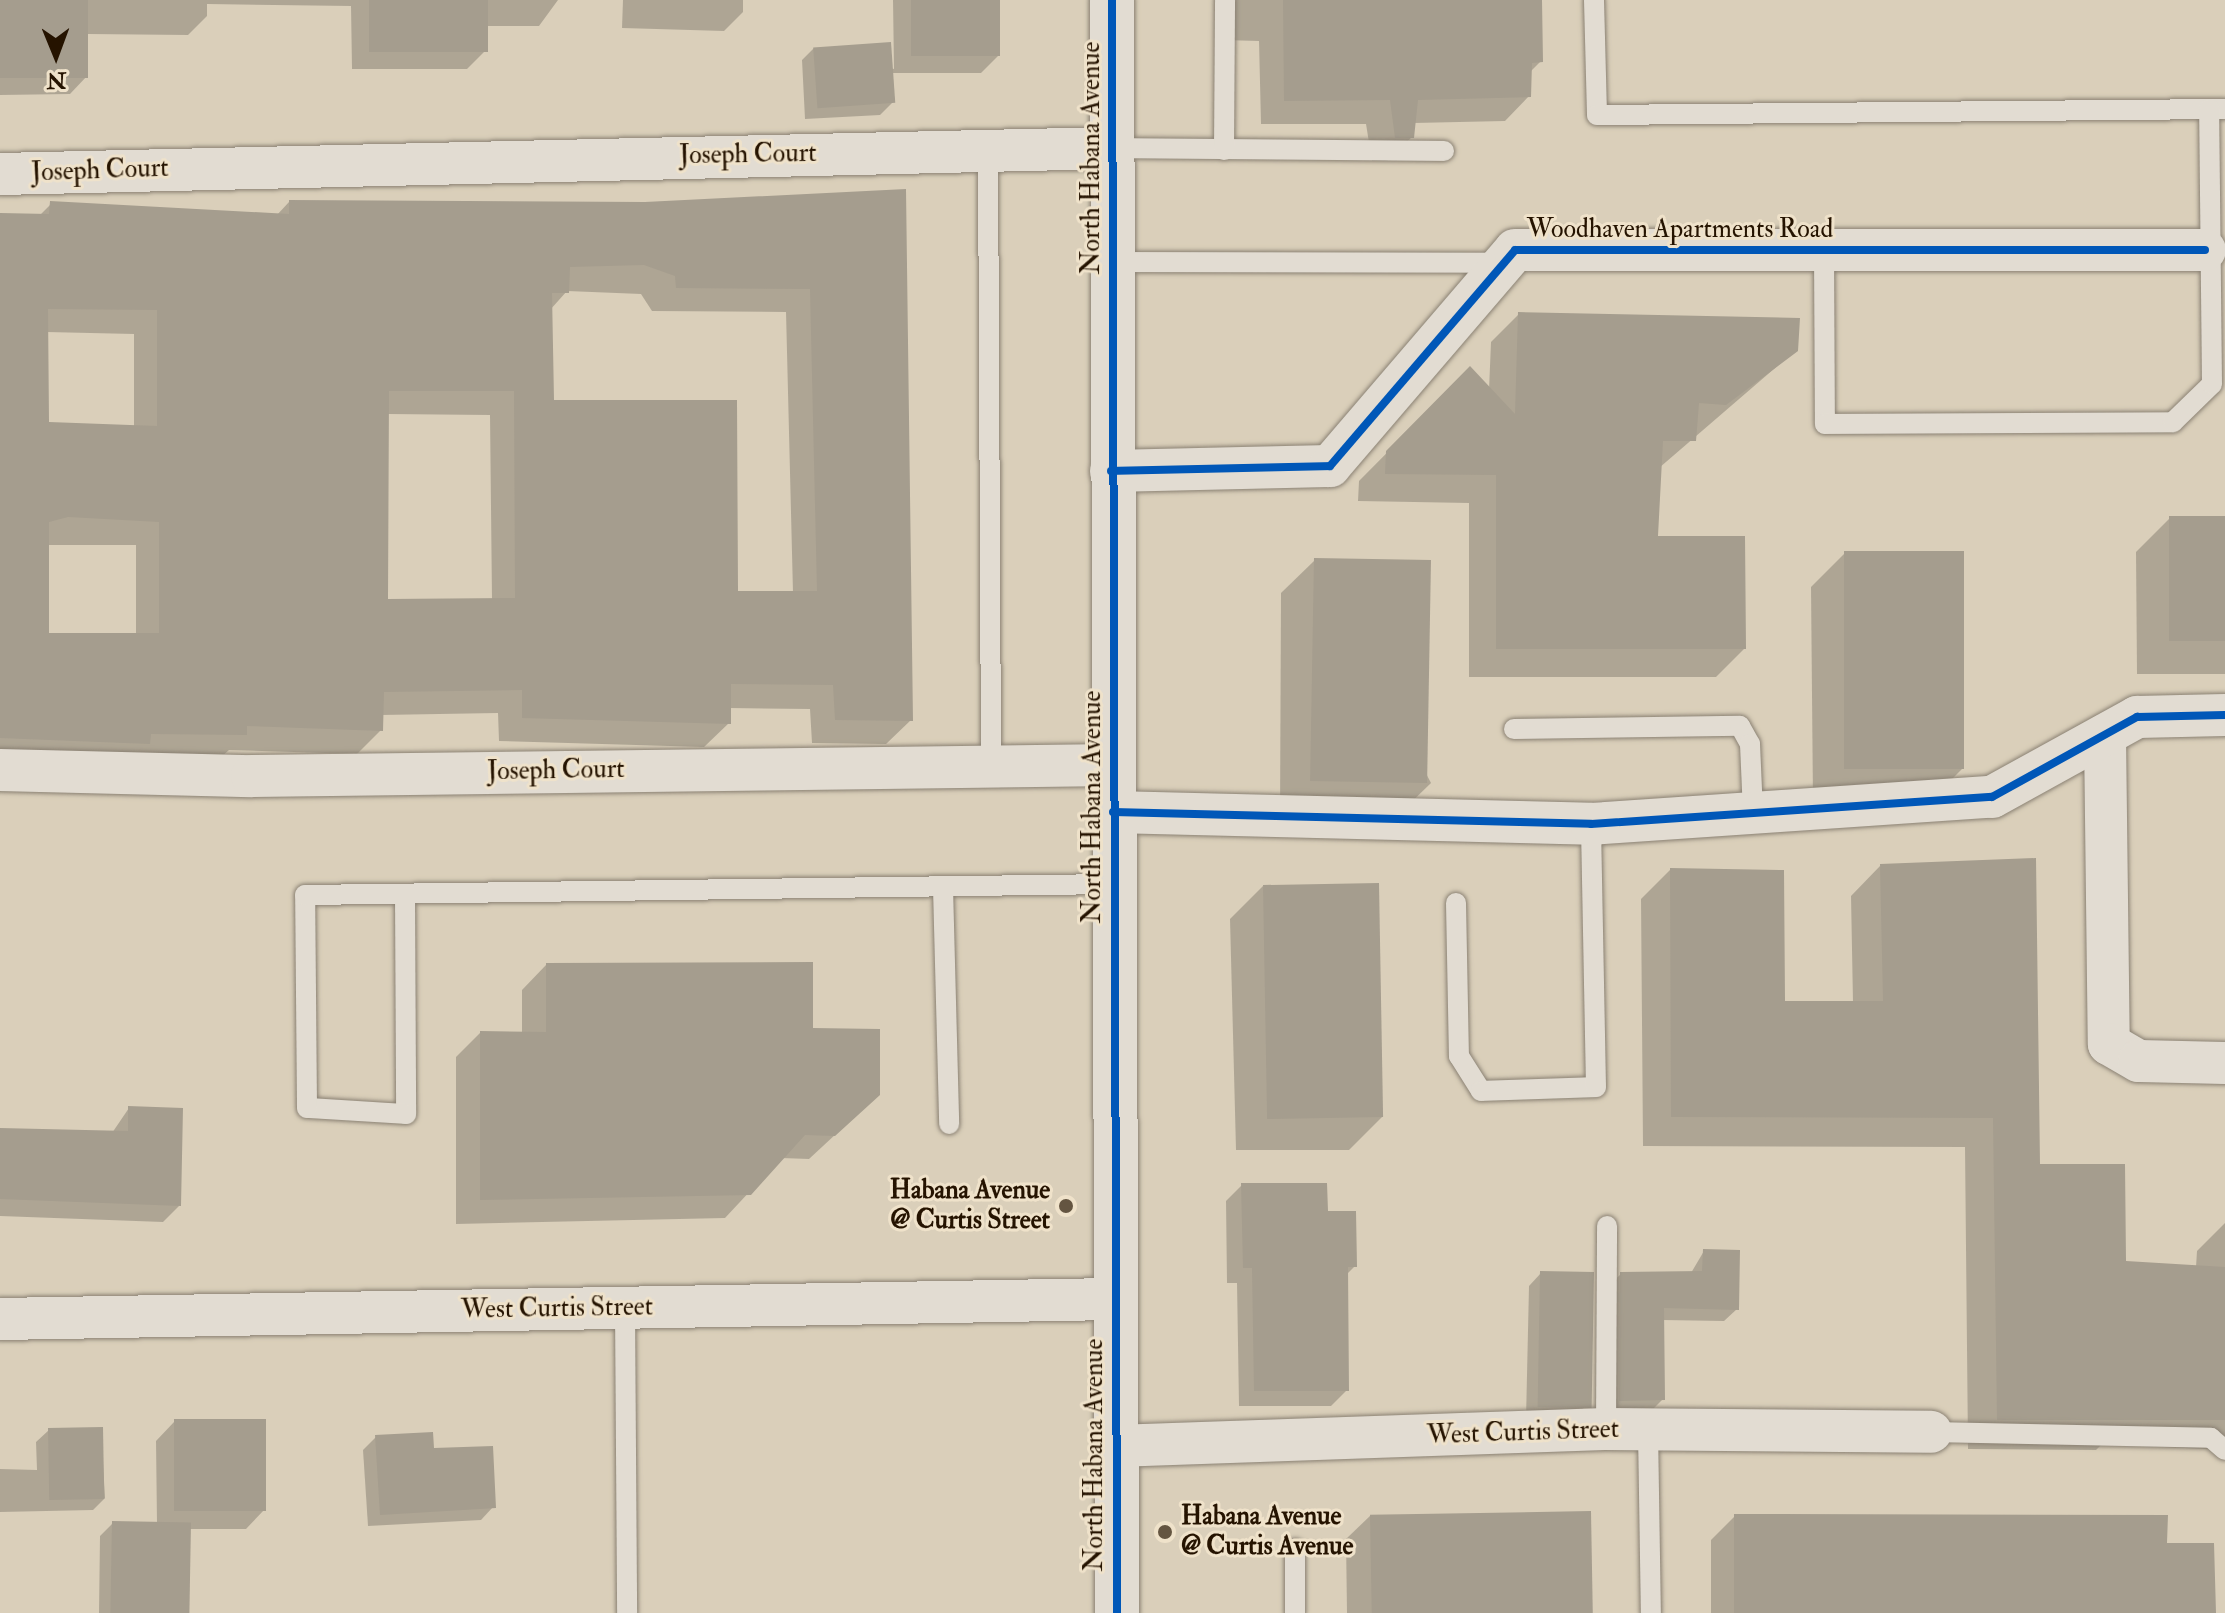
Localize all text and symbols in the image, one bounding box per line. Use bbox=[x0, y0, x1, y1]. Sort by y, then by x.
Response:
north arrow bbox=[16, 16, 96, 96]
street label: North Habana Avenue bbox=[1076, 42, 1108, 274]
text: N bbox=[46, 66, 67, 94]
street label: Joseph Court bbox=[679, 138, 817, 172]
street label: Joseph Court bbox=[31, 153, 169, 189]
street label: Woodhaven Apartments Road bbox=[1527, 214, 1833, 246]
street label: North Habana Avenue bbox=[1077, 691, 1109, 923]
street label: Joseph Court bbox=[487, 754, 625, 788]
place label: Habana Avenue @ Curtis Street bbox=[890, 1175, 1050, 1236]
marker: Habana Avenue @ Curtis Street bbox=[1057, 1197, 1075, 1215]
street label: West Curtis Street bbox=[461, 1292, 653, 1326]
street label: North Habana Avenue bbox=[1079, 1339, 1111, 1571]
street label: West Curtis Street bbox=[1426, 1414, 1620, 1452]
place label: Habana Avenue @ Curtis Avenue bbox=[1181, 1501, 1353, 1562]
marker: Habana Avenue @ Curtis Avenue bbox=[1156, 1523, 1174, 1541]

